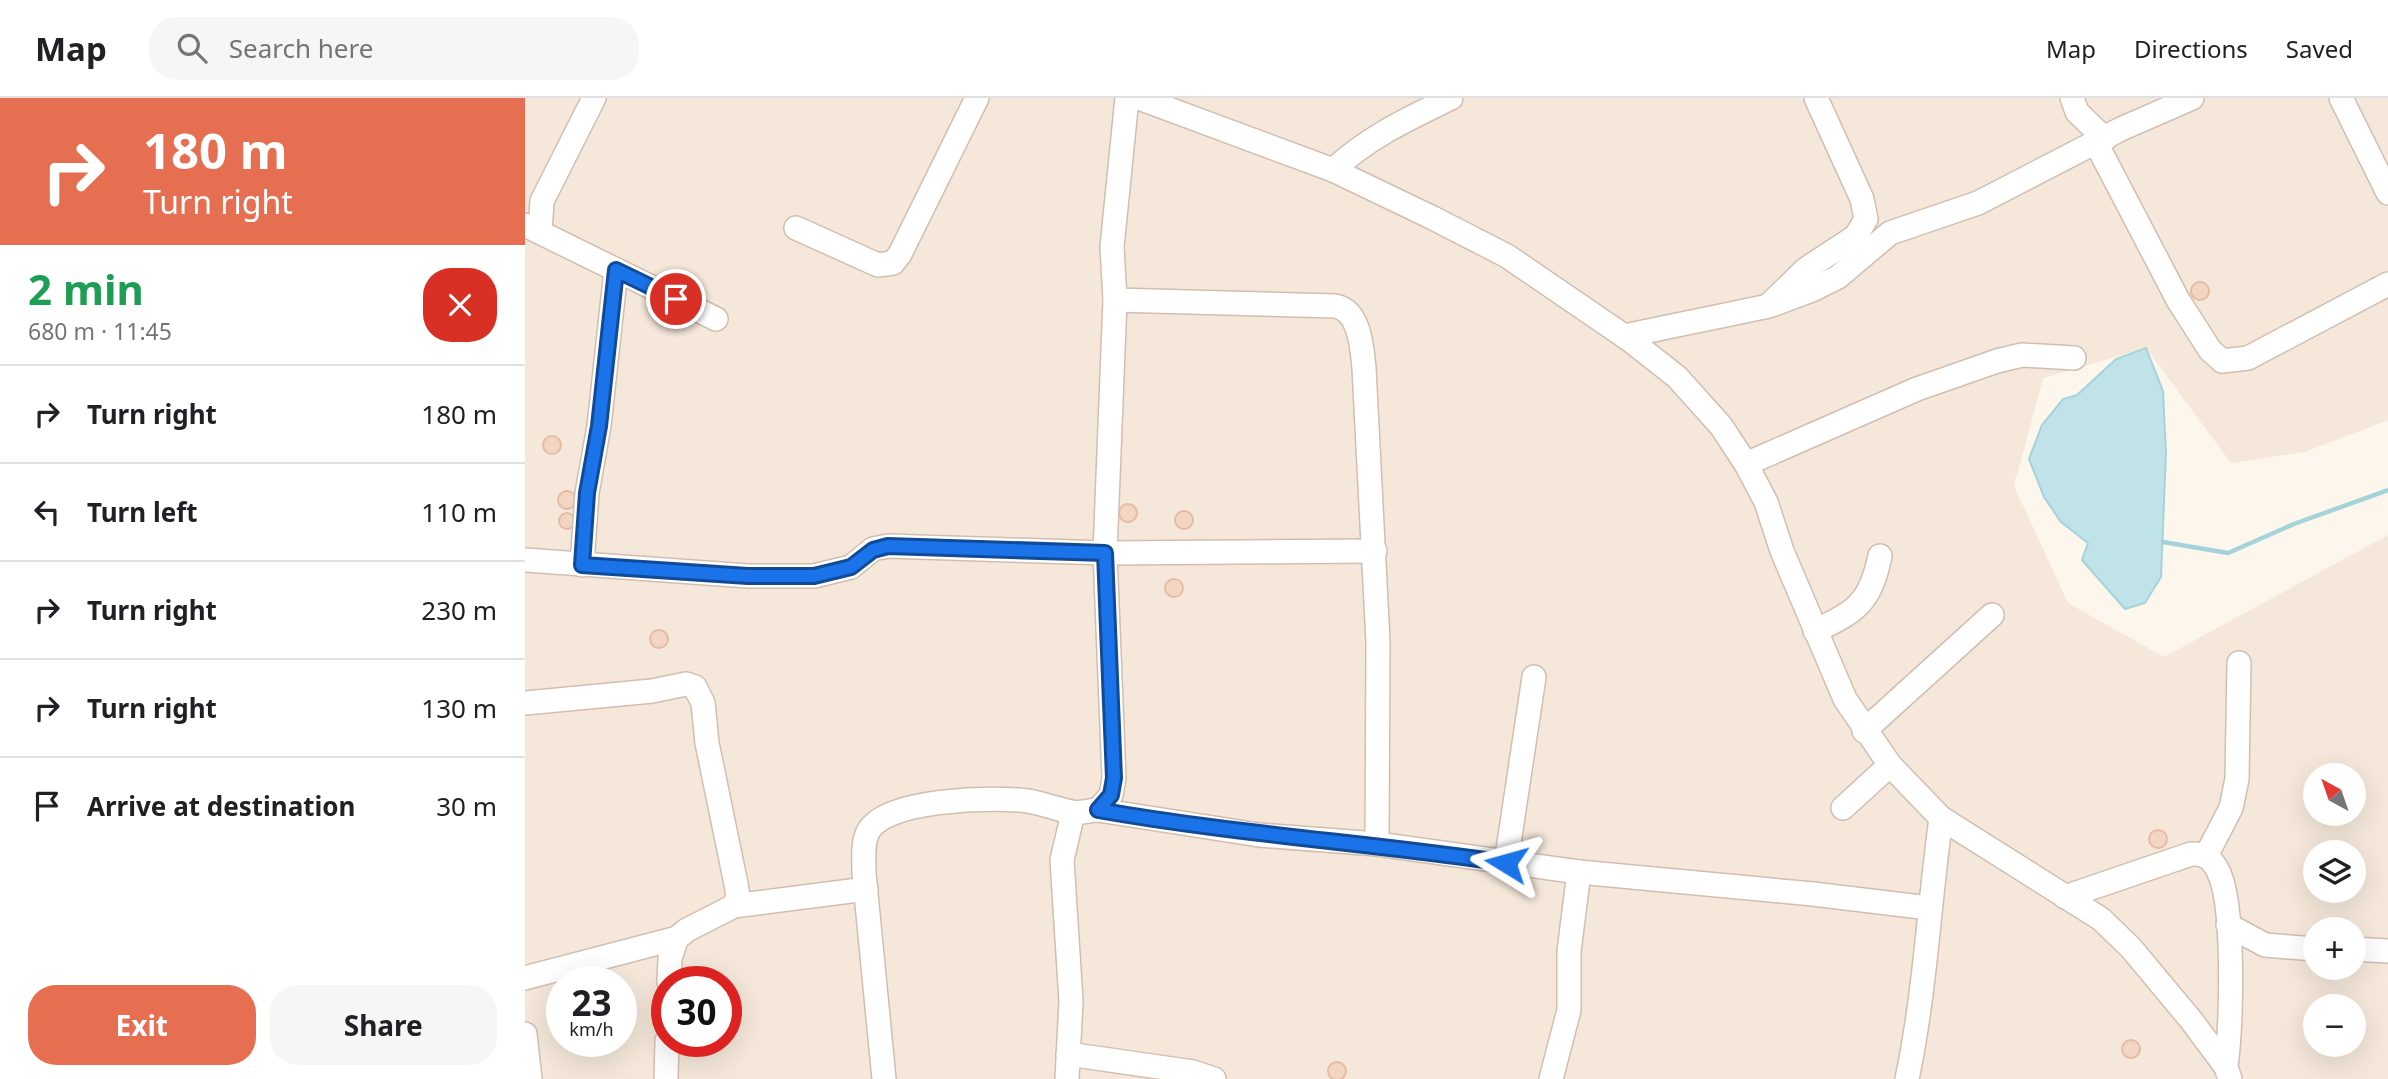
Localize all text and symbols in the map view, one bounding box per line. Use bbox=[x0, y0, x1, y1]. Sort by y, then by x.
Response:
search box bbox=[149, 17, 639, 80]
text: Map bbox=[35, 26, 107, 71]
icon: search bbox=[173, 29, 211, 67]
text: Search here bbox=[229, 30, 373, 66]
text: Map bbox=[2046, 32, 2096, 65]
text: Directions bbox=[2134, 32, 2248, 65]
text: Saved bbox=[2286, 32, 2353, 65]
text: 180 m bbox=[143, 117, 288, 183]
icon: right bbox=[28, 126, 119, 217]
text: Turn right bbox=[143, 180, 293, 223]
text: 2 min bbox=[28, 260, 144, 317]
button: close bbox=[423, 268, 497, 342]
pin bbox=[646, 269, 706, 329]
icon: arrive bbox=[657, 280, 695, 318]
text: 680 m · 11:45 bbox=[28, 315, 172, 347]
icon: right bbox=[28, 395, 66, 433]
text: Turn right bbox=[87, 396, 217, 432]
text: 180 m bbox=[421, 396, 497, 432]
icon: left bbox=[28, 493, 66, 531]
text: Turn left bbox=[87, 494, 198, 530]
text: 110 m bbox=[421, 494, 497, 530]
icon: right bbox=[28, 591, 66, 629]
text: Turn right bbox=[87, 592, 217, 628]
text: 230 m bbox=[421, 592, 497, 628]
icon: right bbox=[28, 689, 66, 727]
text: Turn right bbox=[87, 690, 217, 726]
text: 130 m bbox=[421, 690, 497, 726]
north arrow bbox=[2303, 763, 2366, 826]
map controls bbox=[2303, 763, 2366, 1057]
icon: arrive bbox=[28, 787, 66, 825]
text: Arrive at destination bbox=[87, 788, 356, 824]
text: 30 m bbox=[436, 788, 497, 824]
position arrow bbox=[1469, 826, 1543, 900]
button: layers bbox=[2303, 840, 2366, 903]
button: + bbox=[2303, 917, 2366, 980]
speed limit sign: 30 bbox=[651, 966, 742, 1057]
text: 23 bbox=[571, 979, 612, 1026]
button: Exit bbox=[28, 985, 256, 1065]
button: Share bbox=[270, 985, 497, 1065]
button: − bbox=[2303, 994, 2366, 1057]
text: km/h bbox=[569, 1017, 614, 1041]

